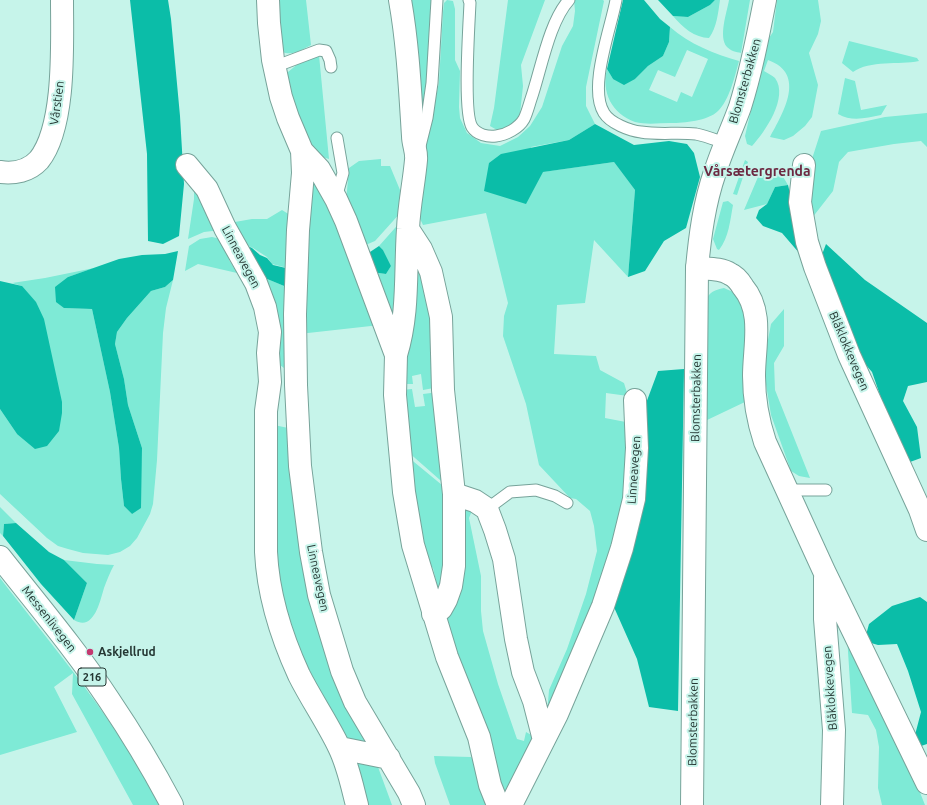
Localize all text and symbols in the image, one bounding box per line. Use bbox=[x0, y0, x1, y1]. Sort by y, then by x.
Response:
street label: Blomsterbakken bbox=[726, 37, 764, 125]
street label: Vårstien bbox=[47, 80, 67, 126]
district label: Vårsætergrenda bbox=[703, 163, 811, 179]
street label: Linneavegen bbox=[219, 223, 263, 291]
street label: Blåklokkevegen bbox=[826, 309, 872, 393]
street label: Blomsterbakken bbox=[688, 354, 704, 442]
street label: Linneavegen bbox=[624, 435, 644, 505]
street label: Linneavegen bbox=[304, 543, 332, 613]
street label: Messenlivegen bbox=[19, 583, 79, 655]
place label: Askjellrud bbox=[98, 645, 156, 659]
street label: Blåklokkevegen bbox=[820, 645, 840, 731]
marker: Askjellrud bbox=[85, 647, 95, 657]
road number: 216 bbox=[78, 668, 106, 686]
street label: Blomsterbakken bbox=[685, 678, 701, 766]

